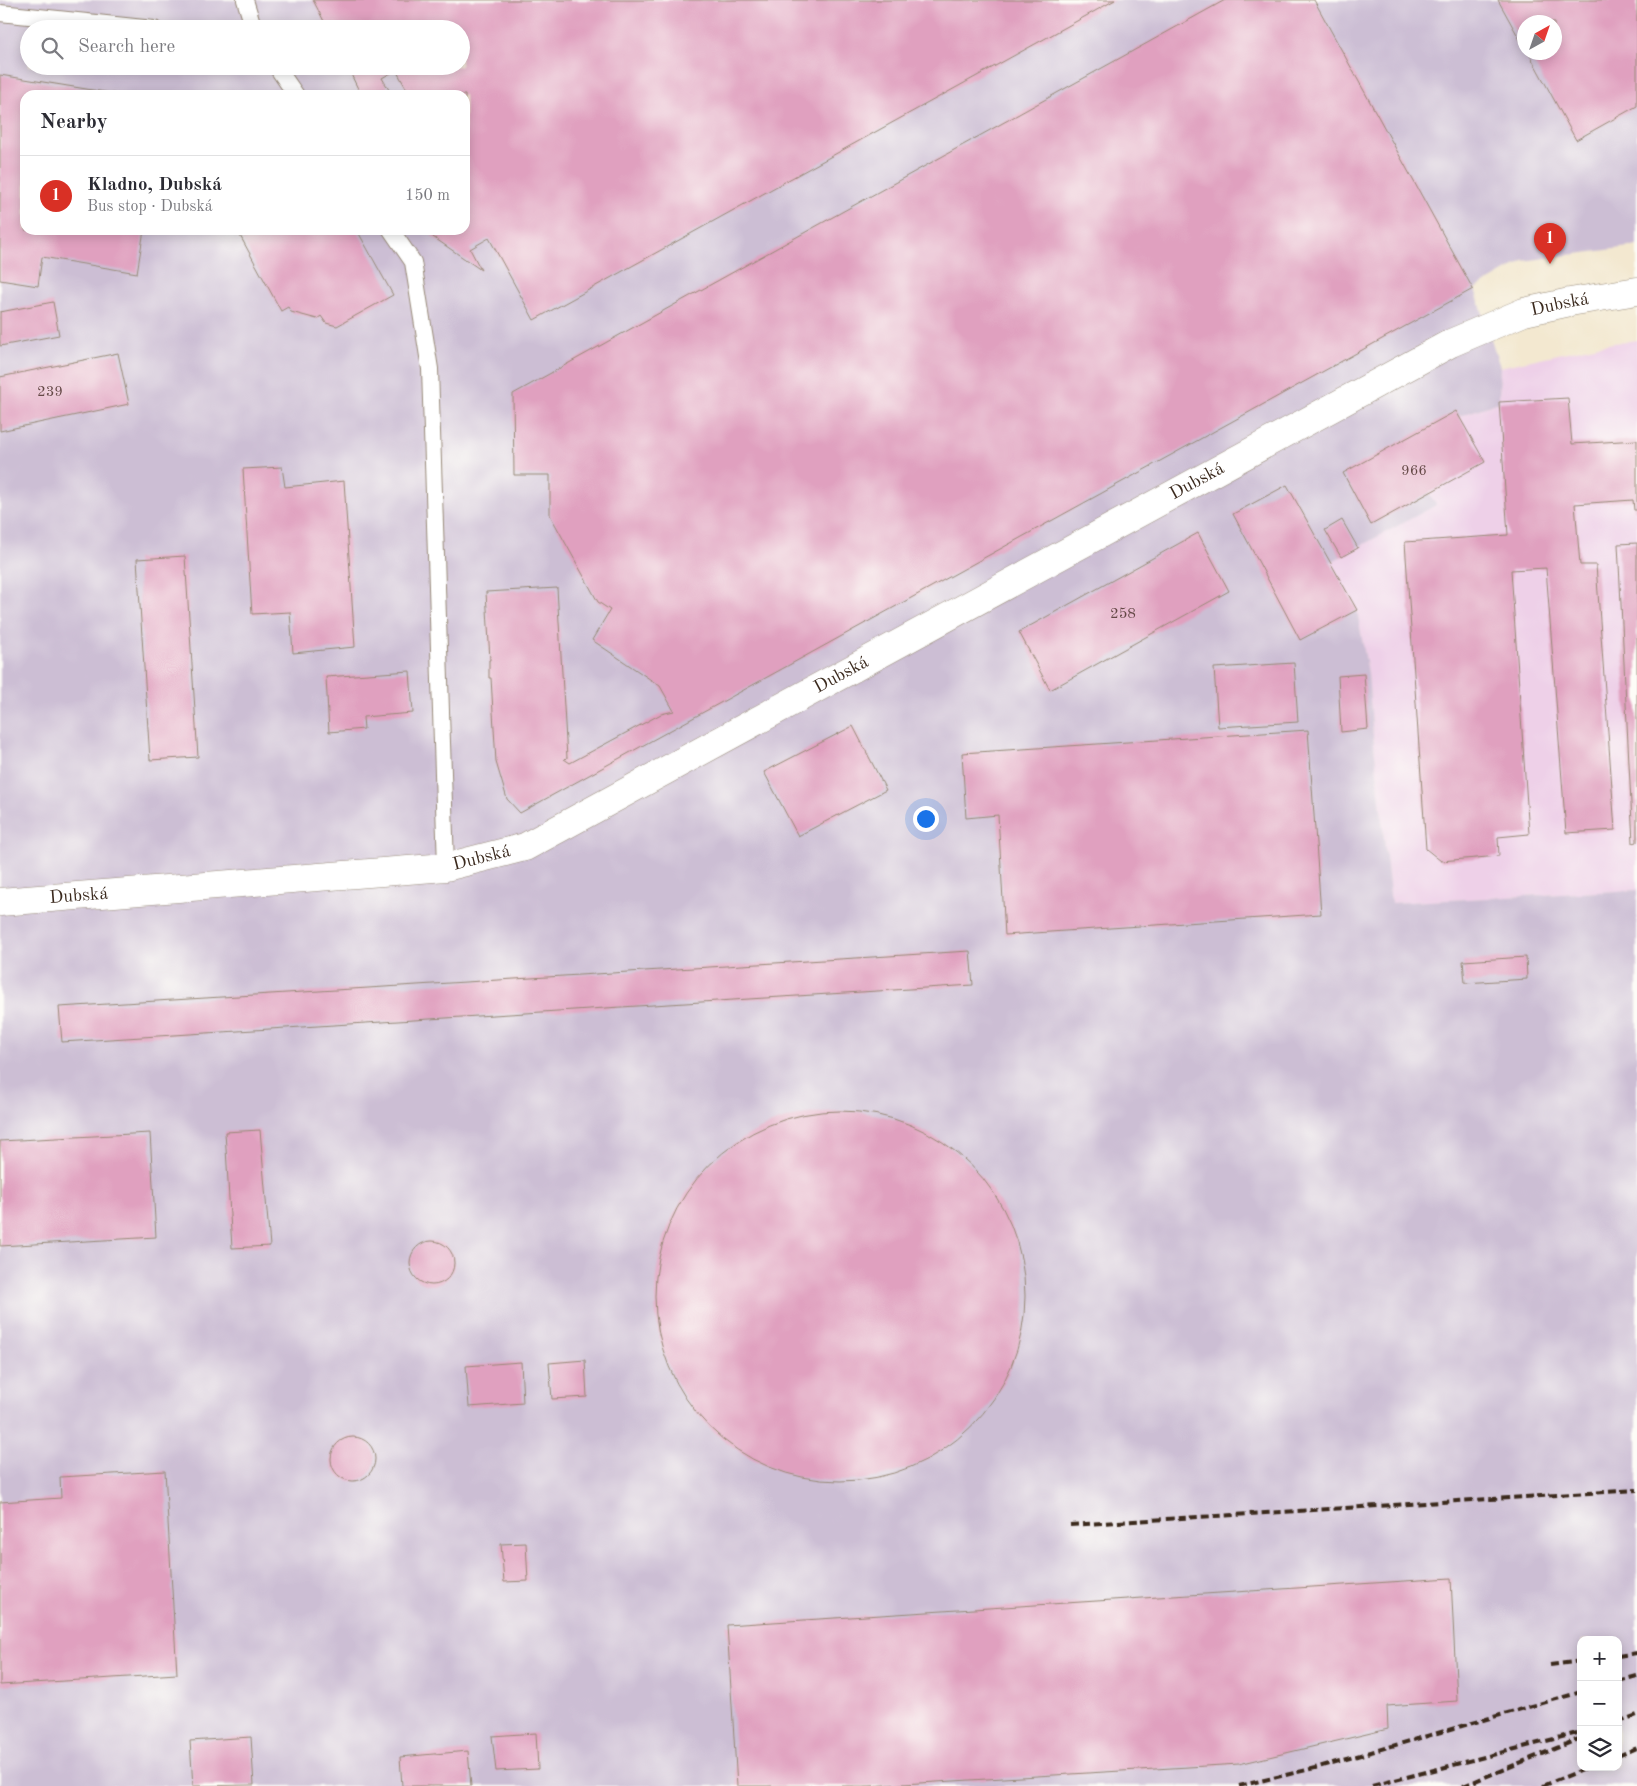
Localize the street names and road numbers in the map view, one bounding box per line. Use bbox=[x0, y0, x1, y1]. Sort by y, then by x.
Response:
street label: Dubská bbox=[1529, 290, 1590, 319]
street label: Dubská bbox=[1167, 459, 1227, 503]
street label: Dubská bbox=[811, 653, 872, 697]
street label: Dubská bbox=[451, 842, 512, 874]
street label: Dubská bbox=[49, 885, 109, 907]

